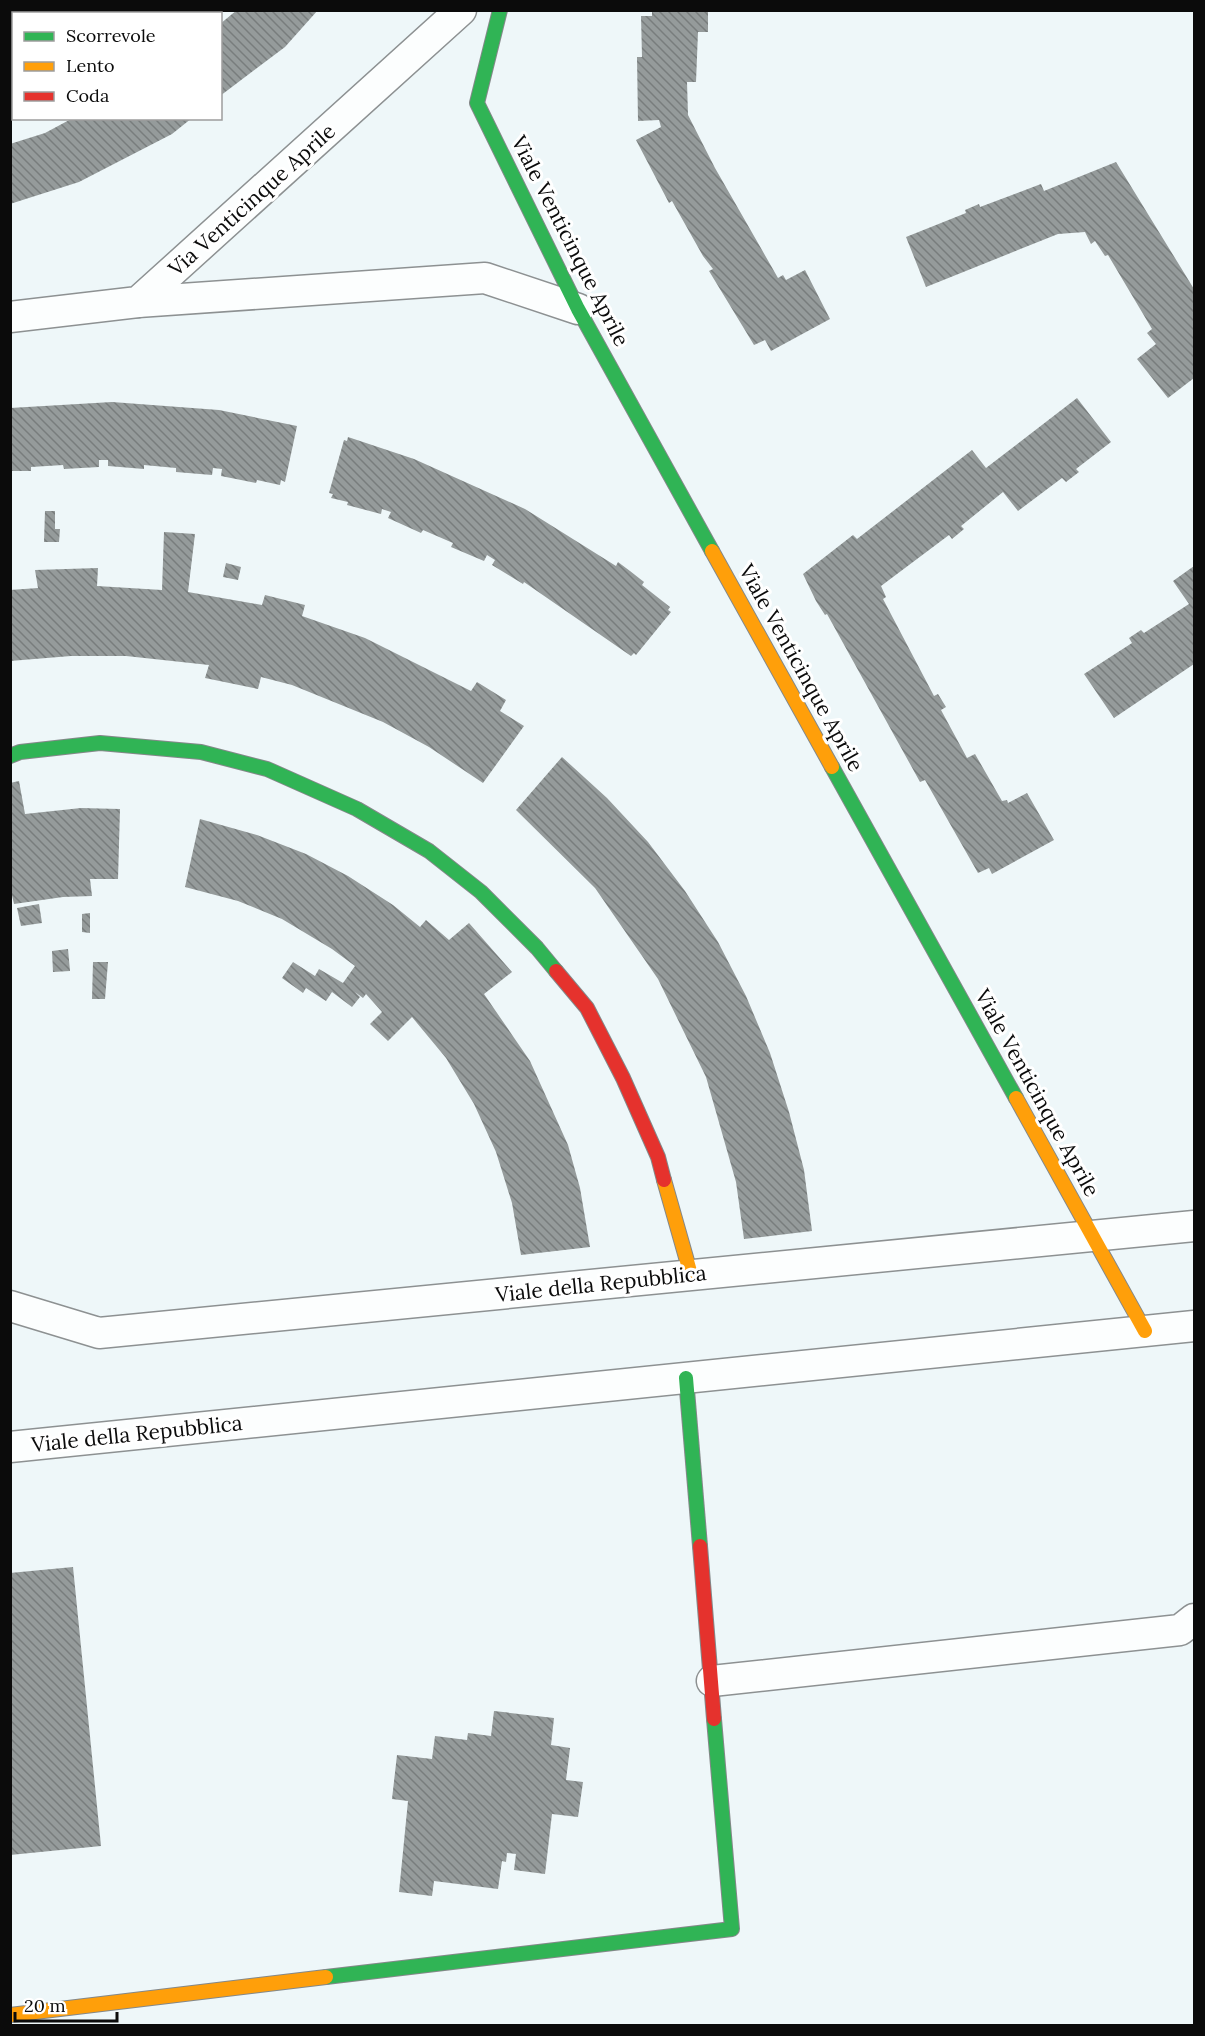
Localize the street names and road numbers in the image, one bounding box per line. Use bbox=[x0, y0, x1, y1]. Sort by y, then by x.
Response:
street label: Via Venticinque Aprile bbox=[162, 117, 341, 282]
street label: Viale Venticinque Aprile bbox=[505, 130, 635, 351]
street label: Viale Venticinque Aprile bbox=[733, 559, 870, 776]
street label: Viale Venticinque Aprile bbox=[969, 984, 1106, 1201]
street label: Viale della Repubblica bbox=[493, 1259, 708, 1308]
street label: Viale della Repubblica bbox=[29, 1409, 244, 1458]

